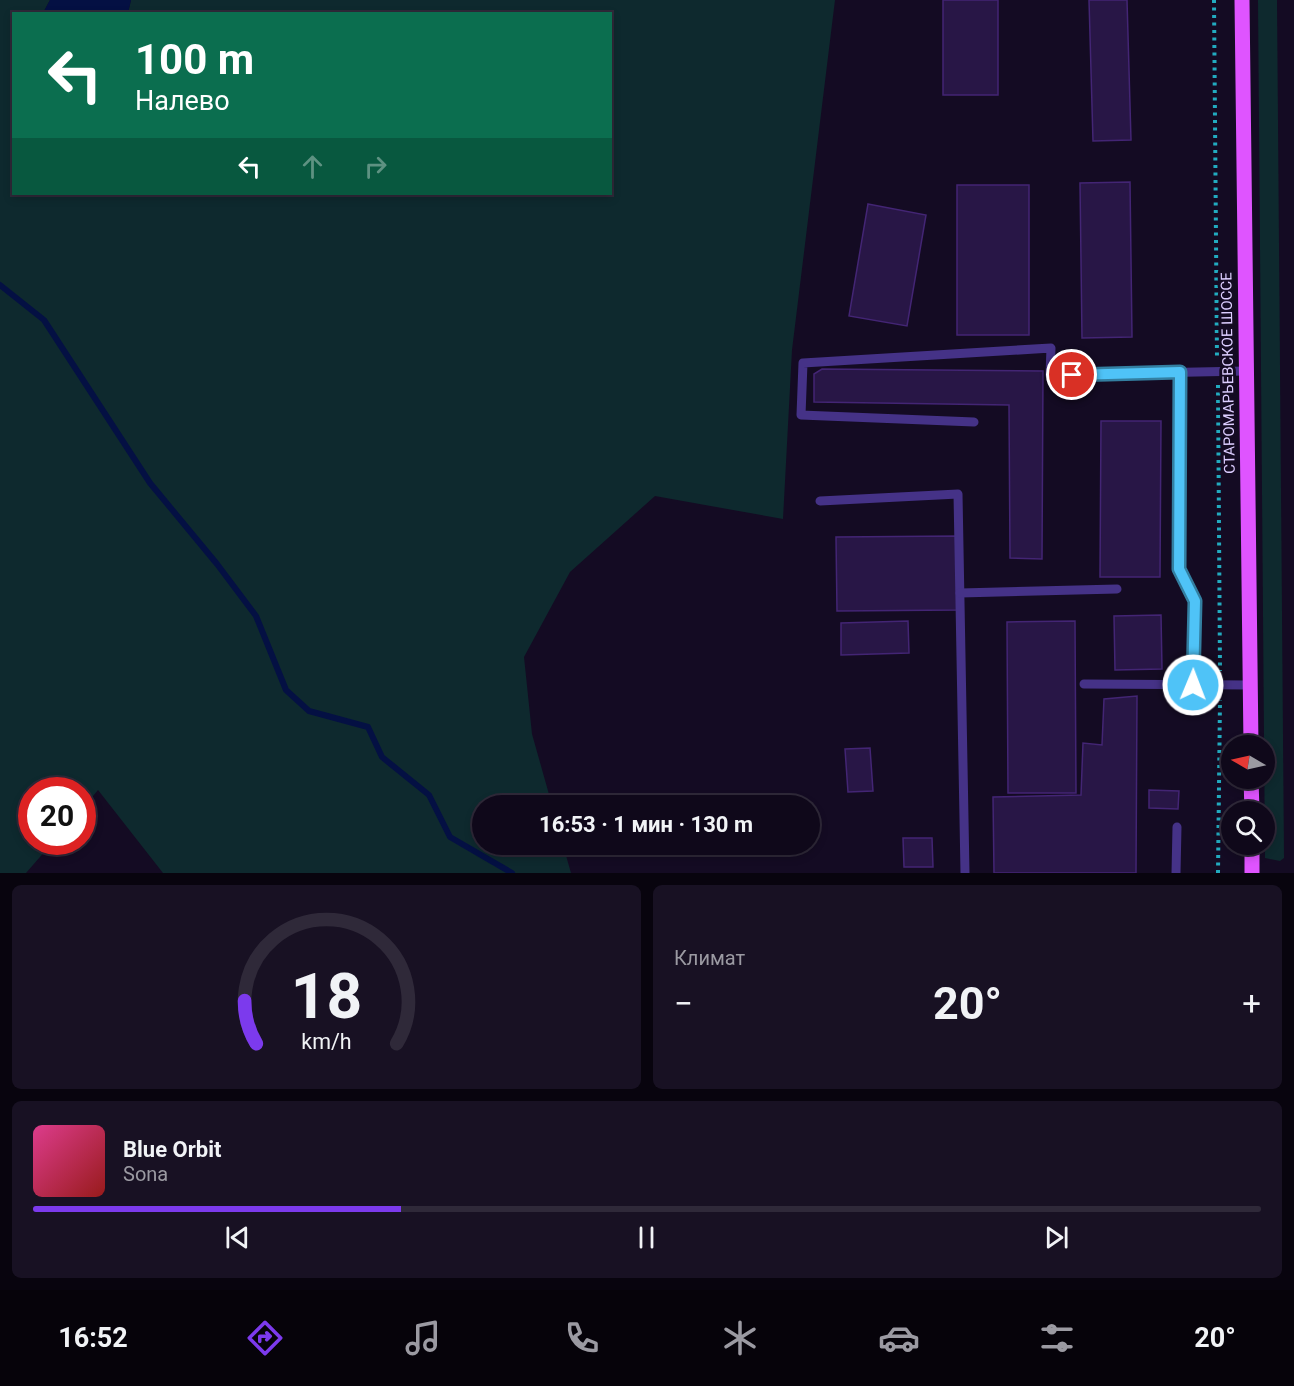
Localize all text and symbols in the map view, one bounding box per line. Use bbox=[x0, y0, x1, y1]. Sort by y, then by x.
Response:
text: 100 m bbox=[135, 35, 254, 84]
icon: left bbox=[36, 36, 114, 114]
text: Налево bbox=[135, 85, 230, 117]
icon: left bbox=[233, 150, 266, 183]
icon: ahead bbox=[296, 150, 329, 183]
icon: right bbox=[359, 150, 392, 183]
street label: СТАРОМАРЬЕВСКОЕ ШОССЕ bbox=[1217, 272, 1239, 474]
pin bbox=[1046, 349, 1097, 400]
icon: arrive bbox=[1055, 358, 1088, 391]
position arrow bbox=[1161, 653, 1225, 717]
north arrow bbox=[1221, 735, 1275, 789]
map controls bbox=[1221, 735, 1275, 855]
speed limit sign: 20 bbox=[18, 777, 96, 855]
button: search bbox=[1221, 801, 1275, 855]
text: 16:53 · 1 мин · 130 m bbox=[539, 812, 753, 837]
text: Климат bbox=[674, 946, 745, 970]
text: 18 bbox=[291, 960, 362, 1033]
text: 20° bbox=[933, 977, 1002, 1030]
text: − bbox=[674, 984, 693, 1023]
text: + bbox=[1242, 984, 1261, 1023]
text: km/h bbox=[301, 1029, 352, 1054]
text: Blue Orbit bbox=[123, 1137, 221, 1162]
text: Sona bbox=[123, 1162, 168, 1186]
icon: previous bbox=[221, 1221, 254, 1254]
icon: pause bbox=[630, 1221, 663, 1254]
icon: next bbox=[1040, 1221, 1073, 1254]
icon: directions bbox=[244, 1317, 286, 1359]
icon: music bbox=[402, 1317, 444, 1359]
icon: phone bbox=[561, 1317, 603, 1359]
icon: climate bbox=[719, 1317, 761, 1359]
icon: car bbox=[878, 1317, 920, 1359]
icon: filters bbox=[1036, 1317, 1078, 1359]
text: 16:52 bbox=[58, 1322, 128, 1354]
text: 20° bbox=[1194, 1322, 1236, 1354]

